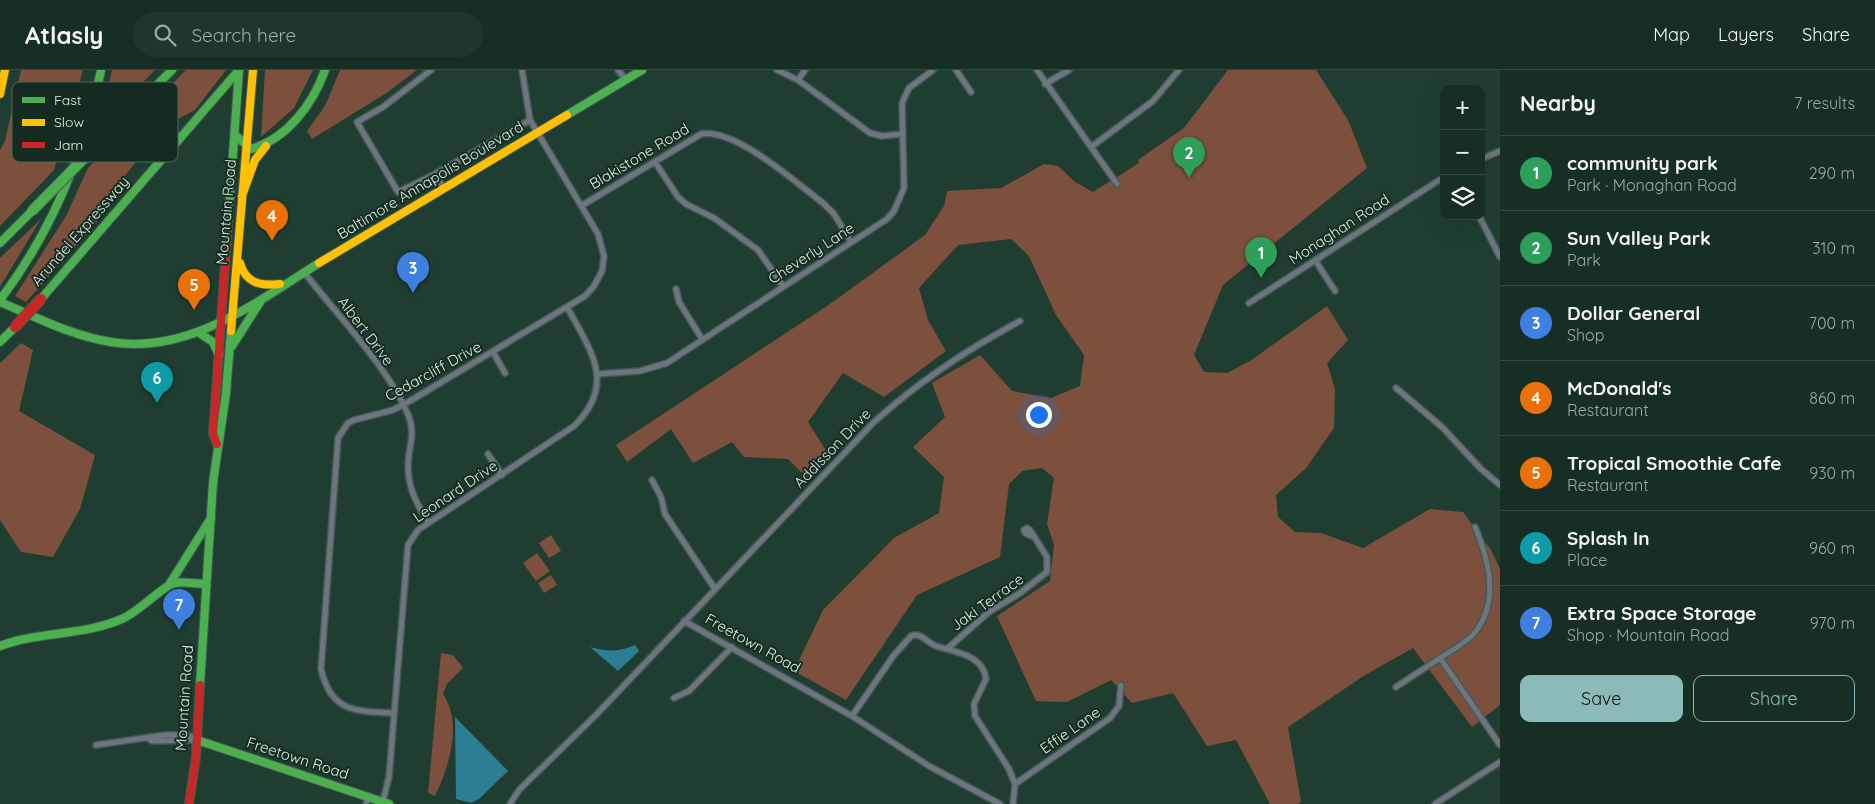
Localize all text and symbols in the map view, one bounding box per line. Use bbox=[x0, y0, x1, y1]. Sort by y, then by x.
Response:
search box bbox=[133, 12, 483, 57]
text: Atlasly bbox=[25, 20, 103, 50]
icon: search bbox=[151, 21, 179, 49]
text: Search here bbox=[191, 23, 296, 47]
text: Map bbox=[1653, 23, 1690, 46]
text: Layers bbox=[1718, 23, 1774, 46]
text: Share bbox=[1802, 23, 1850, 46]
legend bbox=[12, 82, 178, 162]
map controls bbox=[1440, 85, 1485, 220]
button: + bbox=[1440, 85, 1485, 130]
text: Nearby bbox=[1520, 90, 1596, 116]
text: Fast bbox=[54, 91, 82, 109]
text: 7 results bbox=[1794, 93, 1855, 113]
text: Slow bbox=[54, 113, 84, 131]
street label: Baltimore Annapolis Boulevard bbox=[333, 117, 527, 243]
street label: Blakistone Road bbox=[586, 119, 692, 193]
button: − bbox=[1440, 130, 1485, 175]
text: Jam bbox=[54, 136, 83, 154]
pin: 2 bbox=[1173, 137, 1205, 178]
text: community park bbox=[1567, 151, 1718, 175]
street label: Mountain Road bbox=[212, 158, 240, 266]
text: 1 bbox=[1533, 163, 1539, 183]
text: 290 m bbox=[1809, 163, 1855, 183]
street label: Arundel Expressway bbox=[27, 172, 133, 290]
button: layers bbox=[1440, 175, 1485, 220]
text: Park · Monaghan Road bbox=[1567, 175, 1737, 195]
street label: Monaghan Road bbox=[1285, 189, 1393, 269]
pin: 4 bbox=[256, 200, 288, 241]
street label: Cheverly Lane bbox=[764, 218, 858, 288]
text: Sun Valley Park bbox=[1567, 226, 1711, 250]
pin: 1 bbox=[1245, 237, 1277, 278]
text: 2 bbox=[1531, 238, 1541, 258]
text: 310 m bbox=[1812, 238, 1855, 258]
text: Park bbox=[1567, 250, 1601, 270]
pin: 3 bbox=[397, 252, 429, 293]
pin: 5 bbox=[178, 269, 210, 310]
street label: Albert Drive bbox=[334, 293, 398, 369]
text: Dollar General bbox=[1567, 301, 1700, 325]
text: 3 bbox=[1532, 313, 1540, 333]
text: 700 m bbox=[1809, 313, 1855, 333]
text: Shop bbox=[1567, 325, 1604, 345]
street label: Cedarcliff Drive bbox=[381, 337, 485, 405]
pin: 6 bbox=[141, 362, 173, 403]
text: McDonald's bbox=[1567, 376, 1671, 400]
text: 4 bbox=[1531, 388, 1541, 408]
text: 860 m bbox=[1809, 388, 1855, 408]
text: Restaurant bbox=[1567, 400, 1649, 420]
your location bbox=[1026, 402, 1052, 428]
street label: Addisson Drive bbox=[789, 404, 875, 492]
text: Tropical Smoothie Cafe bbox=[1567, 451, 1781, 475]
street label: Leonard Drive bbox=[409, 456, 501, 526]
text: 5 bbox=[1531, 463, 1541, 483]
text: 930 m bbox=[1809, 463, 1855, 483]
text: Restaurant bbox=[1567, 475, 1649, 495]
text: Splash In bbox=[1567, 526, 1650, 550]
text: 6 bbox=[1532, 538, 1540, 558]
text: 960 m bbox=[1809, 538, 1855, 558]
text: Place bbox=[1567, 550, 1607, 570]
street label: Jaki Terrace bbox=[947, 569, 1027, 635]
pin: 7 bbox=[163, 589, 195, 630]
text: Extra Space Storage bbox=[1567, 601, 1757, 625]
street label: Freetown Road bbox=[702, 609, 804, 677]
text: 7 bbox=[1532, 613, 1540, 633]
text: 970 m bbox=[1810, 613, 1855, 633]
text: Shop · Mountain Road bbox=[1567, 625, 1729, 645]
street label: Mountain Road bbox=[171, 644, 197, 752]
button: Save bbox=[1520, 675, 1683, 722]
button: Share bbox=[1693, 675, 1855, 722]
street label: Effie Lane bbox=[1036, 702, 1104, 758]
street label: Freetown Road bbox=[245, 733, 351, 783]

